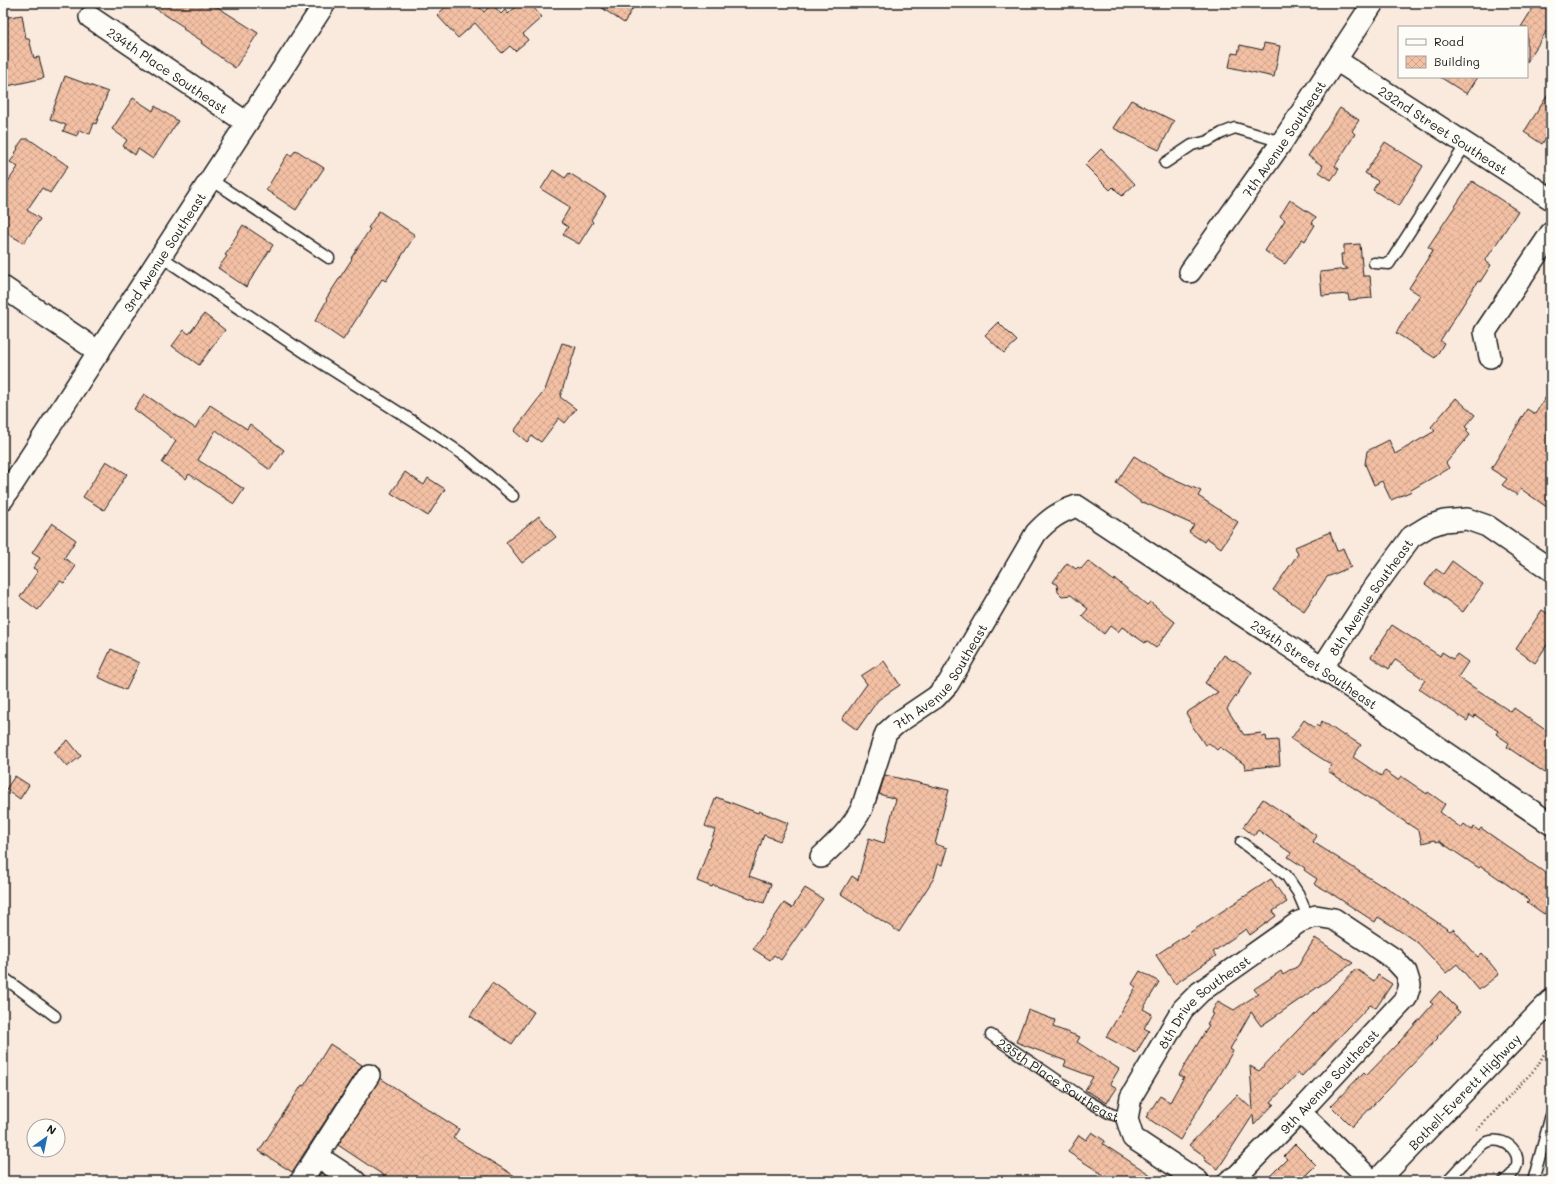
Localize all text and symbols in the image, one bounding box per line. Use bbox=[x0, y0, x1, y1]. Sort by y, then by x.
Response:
street label: 234th Place Southeast bbox=[104, 23, 232, 117]
legend bbox=[1398, 26, 1528, 78]
text: Road bbox=[1434, 33, 1464, 49]
text: Building bbox=[1434, 53, 1480, 69]
street label: 7th Avenue Southeast bbox=[1238, 77, 1329, 200]
street label: 232nd Street Southeast bbox=[1376, 81, 1512, 178]
street label: 3rd Avenue Southeast bbox=[119, 188, 209, 315]
street label: 8th Avenue Southeast bbox=[1324, 535, 1416, 658]
street label: 234th Street Southeast bbox=[1248, 615, 1381, 712]
street label: 7th Avenue Southeast bbox=[890, 620, 990, 732]
street label: 8th Drive Southeast bbox=[1153, 951, 1253, 1051]
street label: 9th Avenue Southeast bbox=[1276, 1025, 1382, 1137]
street label: Bothell-Everett Highway bbox=[1404, 1029, 1524, 1153]
street label: 235th Place Southeast bbox=[994, 1033, 1122, 1125]
north arrow bbox=[26, 1118, 66, 1158]
text: N bbox=[44, 1121, 59, 1138]

